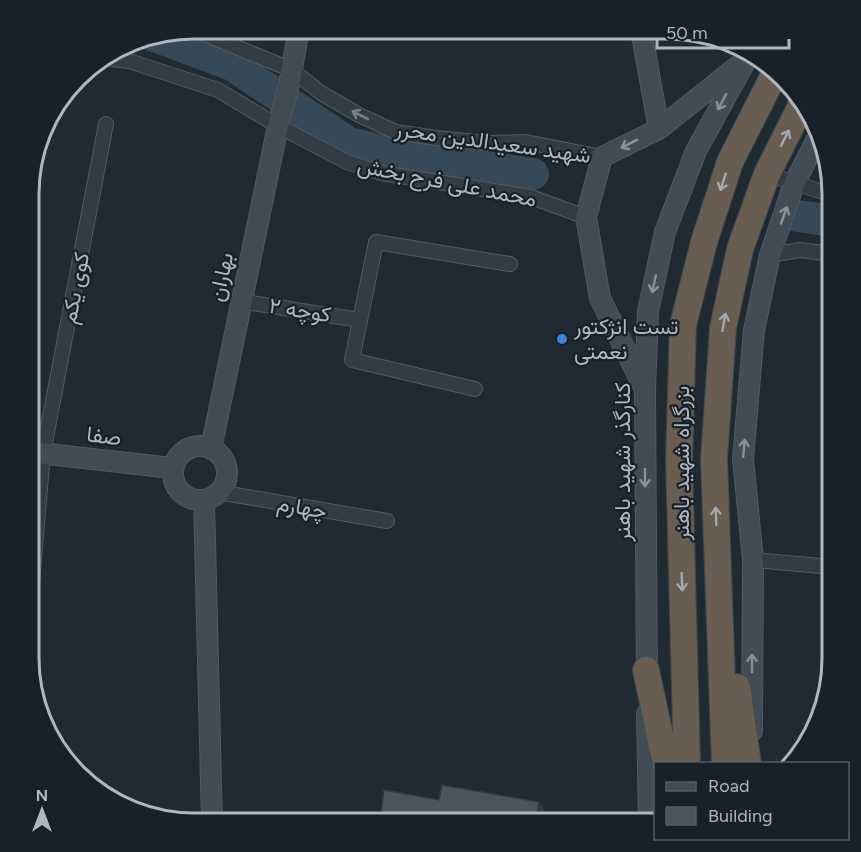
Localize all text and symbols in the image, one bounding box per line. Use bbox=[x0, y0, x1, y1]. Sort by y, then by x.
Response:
scale bar bbox=[657, 12, 789, 50]
text: 50 m bbox=[666, 22, 708, 44]
one-way arrow bbox=[716, 93, 727, 111]
one-way arrow bbox=[352, 109, 370, 121]
street label: شهید سعیدالدین محرر bbox=[392, 115, 593, 169]
one-way arrow bbox=[780, 129, 792, 147]
one-way arrow bbox=[621, 138, 639, 150]
street label: محمد علی فرح بخش bbox=[355, 151, 539, 214]
one-way arrow bbox=[717, 172, 728, 191]
one-way arrow bbox=[779, 206, 790, 225]
street label: کوی یکم bbox=[55, 250, 96, 326]
street label: بهاران bbox=[203, 250, 239, 304]
one-way arrow bbox=[648, 274, 659, 293]
street label: کوچه ۲ bbox=[267, 292, 333, 329]
one-way arrow bbox=[719, 312, 730, 332]
place label: تست انژکتور نعمتی bbox=[573, 313, 679, 365]
marker: تست انژکتور نعمتی bbox=[555, 332, 569, 346]
street label: کنارگذر شهید باهنر bbox=[609, 382, 636, 543]
street label: بزرگراه شهید باهنر bbox=[668, 386, 695, 541]
street label: صفا bbox=[85, 420, 123, 452]
one-way arrow bbox=[739, 438, 750, 458]
one-way arrow bbox=[639, 468, 651, 488]
street label: چهارم bbox=[275, 489, 329, 526]
one-way arrow bbox=[711, 507, 722, 527]
one-way arrow bbox=[676, 571, 688, 591]
one-way arrow bbox=[746, 654, 758, 674]
legend bbox=[654, 762, 849, 840]
text: Road bbox=[708, 775, 749, 797]
north arrow bbox=[12, 780, 72, 840]
text: N bbox=[36, 786, 48, 805]
text: Building bbox=[708, 805, 773, 827]

